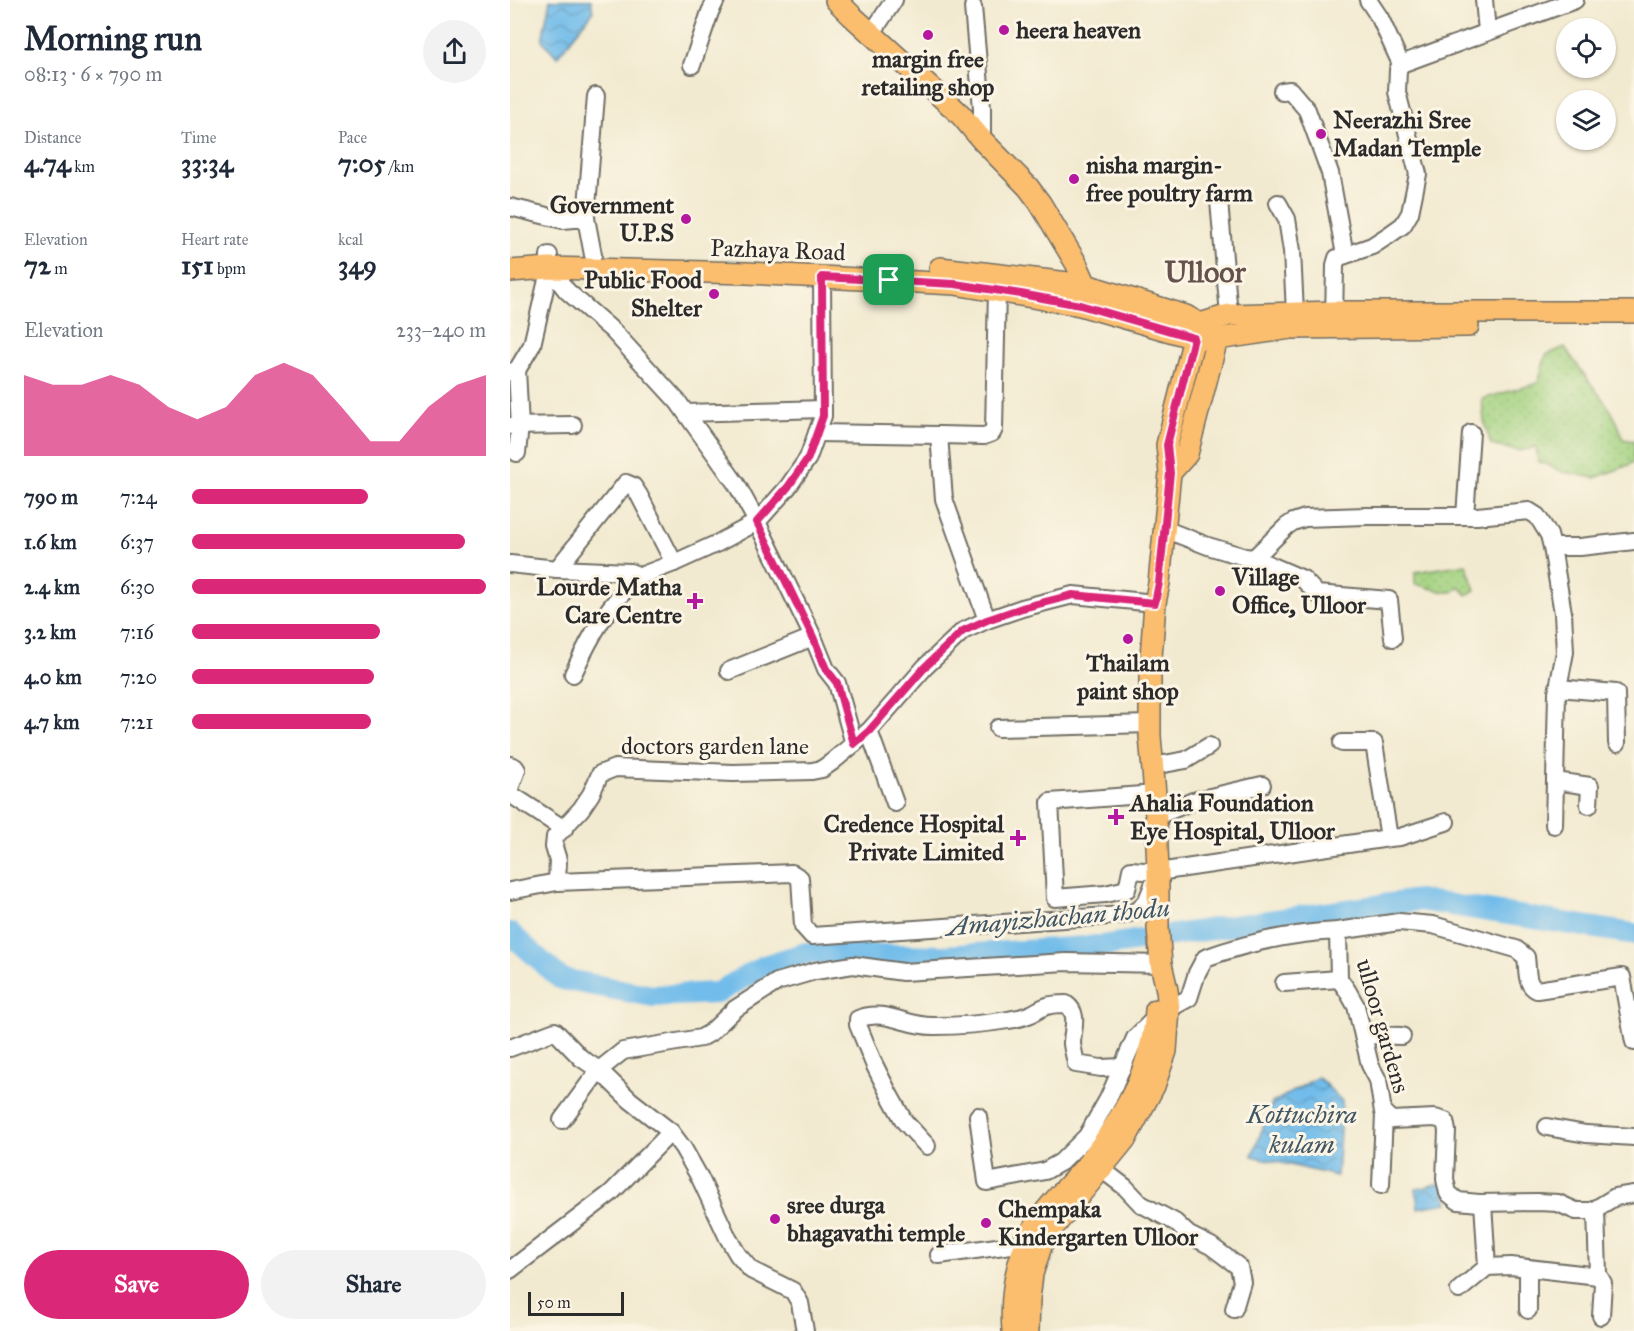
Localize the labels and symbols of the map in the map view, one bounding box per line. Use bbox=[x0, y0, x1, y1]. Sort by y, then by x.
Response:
place label: heera heaven bbox=[1015, 15, 1141, 45]
marker: heera heaven bbox=[997, 23, 1011, 37]
marker: margin free retailing shop bbox=[921, 28, 935, 42]
place label: margin free retailing shop bbox=[861, 44, 994, 102]
place label: Neerazhi Sree Madan Temple bbox=[1333, 105, 1481, 163]
marker: Neerazhi Sree Madan Temple bbox=[1314, 127, 1328, 141]
place label: nisha margin- free poultry farm bbox=[1085, 150, 1254, 208]
marker: nisha margin- free poultry farm bbox=[1067, 172, 1081, 186]
place label: Government U.P.S bbox=[550, 190, 674, 248]
marker: Government U.P.S bbox=[679, 212, 693, 226]
street label: Pazhaya Road bbox=[710, 233, 846, 267]
pin bbox=[863, 254, 914, 305]
district label: Ulloor bbox=[1164, 254, 1247, 290]
place label: Public Food Shelter bbox=[584, 265, 703, 323]
marker: Public Food Shelter bbox=[707, 287, 721, 301]
place label: Village Office, Ulloor bbox=[1231, 562, 1367, 620]
place label: Lourde Matha Care Centre bbox=[536, 572, 683, 630]
marker: Village Office, Ulloor bbox=[1213, 584, 1227, 598]
marker: Lourde Matha Care Centre bbox=[686, 592, 704, 610]
marker: Thailam paint shop bbox=[1121, 632, 1135, 646]
place label: Thailam paint shop bbox=[1076, 648, 1179, 706]
street label: doctors garden lane bbox=[621, 731, 809, 761]
place label: Ahalia Foundation Eye Hospital, Ulloor bbox=[1128, 788, 1336, 846]
marker: Ahalia Foundation Eye Hospital, Ulloor bbox=[1107, 808, 1125, 826]
place label: Credence Hospital Private Limited bbox=[823, 809, 1005, 867]
marker: Credence Hospital Private Limited bbox=[1009, 829, 1027, 847]
water label: Amayizhachan thodu bbox=[942, 891, 1171, 943]
street label: ulloor gardens bbox=[1350, 955, 1416, 1097]
water label: Kottuchira kulam bbox=[1245, 1098, 1357, 1160]
place label: sree durga bhagavathi temple bbox=[786, 1190, 965, 1248]
place label: Chempaka Kindergarten Ulloor bbox=[998, 1194, 1199, 1252]
marker: sree durga bhagavathi temple bbox=[768, 1212, 782, 1226]
marker: Chempaka Kindergarten Ulloor bbox=[979, 1216, 993, 1230]
scale bar bbox=[528, 1289, 624, 1316]

